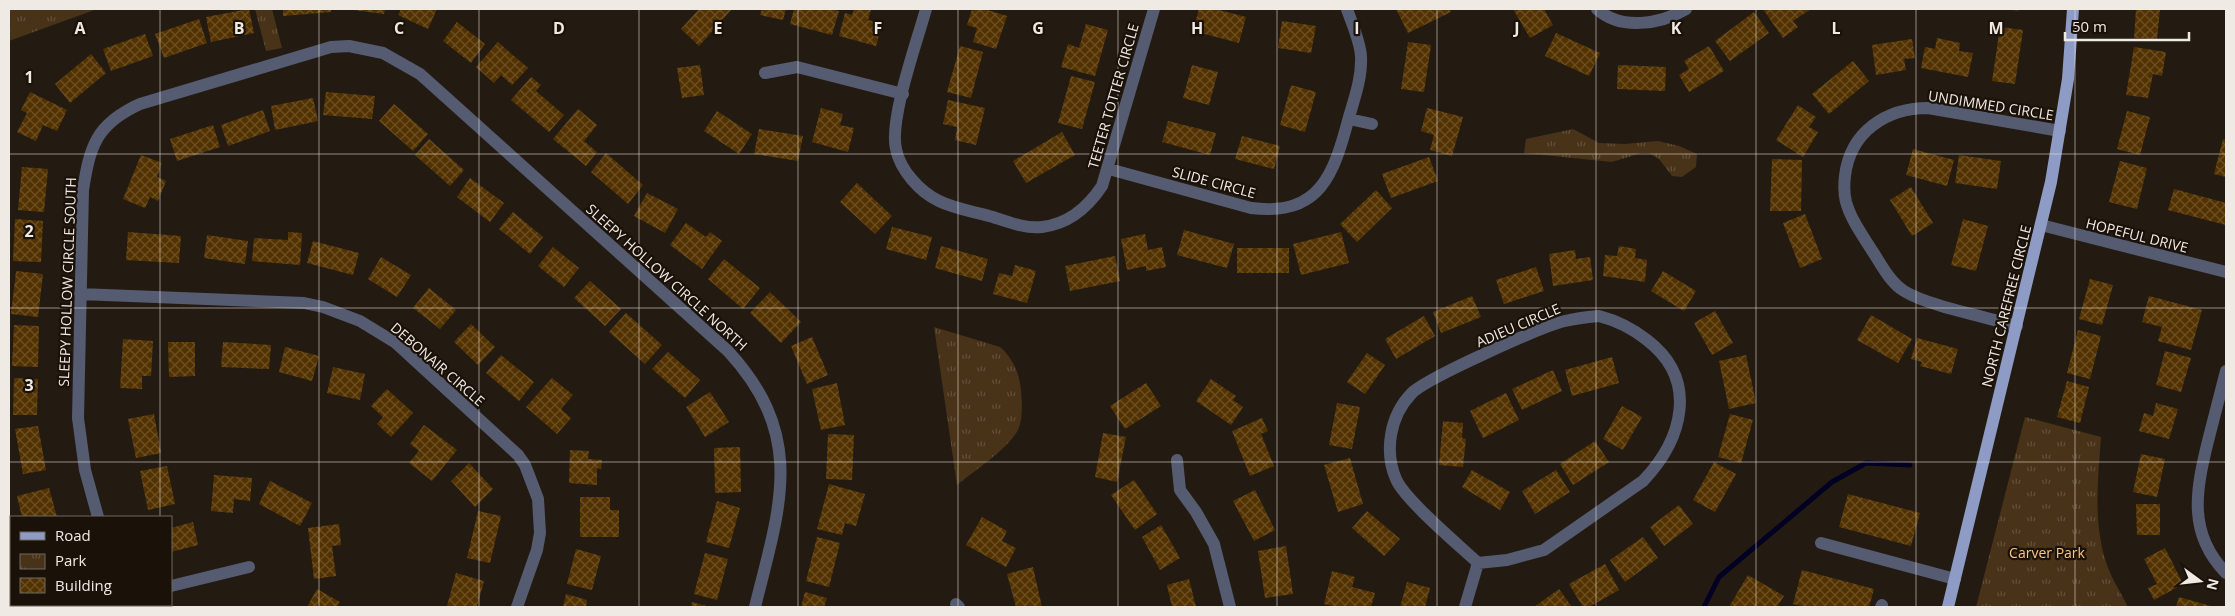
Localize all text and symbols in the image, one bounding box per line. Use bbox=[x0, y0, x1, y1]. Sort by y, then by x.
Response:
scale bar bbox=[2065, 10, 2189, 42]
text: 50 m bbox=[2072, 16, 2107, 36]
text: A bbox=[74, 17, 86, 39]
text: B bbox=[234, 17, 244, 39]
text: C bbox=[394, 17, 404, 39]
text: D bbox=[553, 17, 565, 39]
text: E bbox=[714, 17, 723, 39]
text: F bbox=[874, 17, 882, 39]
text: G bbox=[1032, 17, 1044, 39]
text: H bbox=[1191, 17, 1203, 39]
text: I bbox=[1354, 17, 1360, 39]
text: J bbox=[1512, 17, 1520, 39]
text: K bbox=[1671, 17, 1682, 39]
text: L bbox=[1831, 17, 1841, 39]
text: M bbox=[1988, 17, 2004, 39]
street label: TEETER TOTTER CIRCLE bbox=[1083, 21, 1143, 171]
text: 1 bbox=[24, 66, 34, 88]
street label: UNDIMMED CIRCLE bbox=[1927, 86, 2055, 124]
street label: SLIDE CIRCLE bbox=[1170, 162, 1258, 202]
street label: SLEEPY HOLLOW CIRCLE SOUTH bbox=[54, 177, 80, 387]
street label: SLEEPY HOLLOW CIRCLE NORTH bbox=[582, 199, 752, 355]
street label: HOPEFUL DRIVE bbox=[2084, 213, 2190, 257]
text: 2 bbox=[24, 220, 34, 242]
street label: NORTH CAREFREE CIRCLE bbox=[1977, 223, 2035, 389]
street label: ADIEU CIRCLE bbox=[1473, 299, 1563, 351]
street label: DEBONAIR CIRCLE bbox=[387, 318, 489, 410]
text: 3 bbox=[24, 374, 34, 396]
legend bbox=[10, 516, 172, 606]
text: Road bbox=[55, 525, 91, 545]
park label: Carver Park bbox=[2009, 543, 2086, 562]
text: Park bbox=[55, 550, 86, 570]
north arrow bbox=[2175, 556, 2225, 606]
text: Building bbox=[55, 575, 112, 595]
text: N bbox=[2202, 577, 2224, 592]

